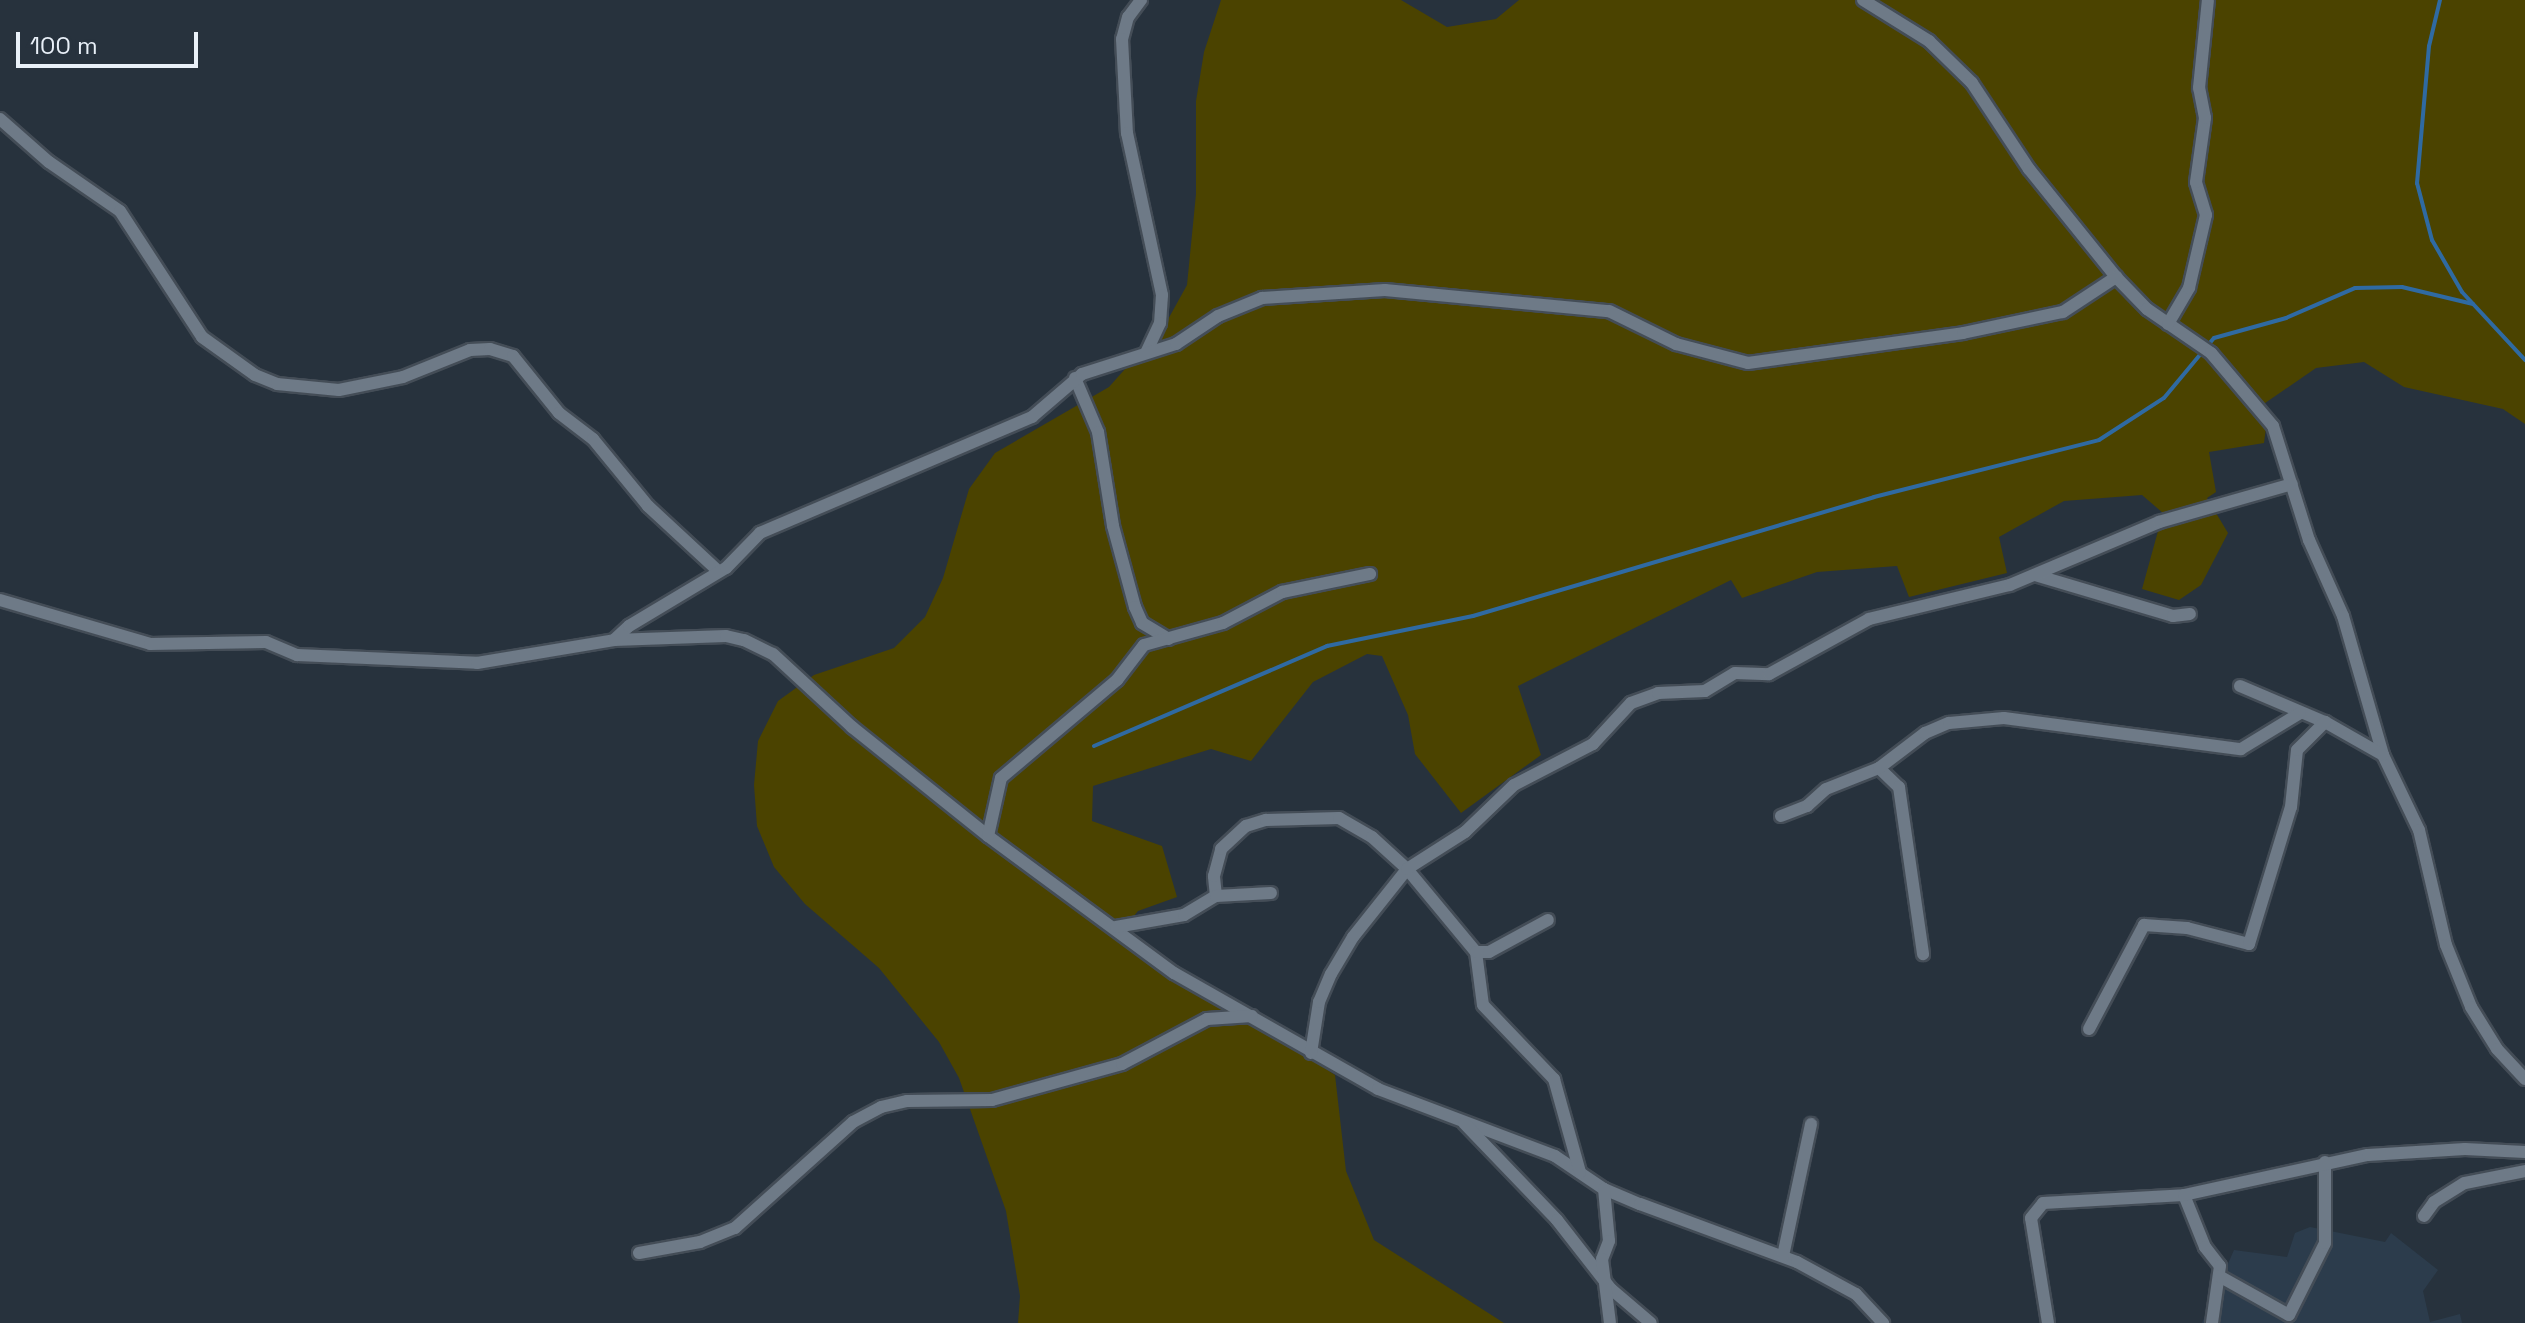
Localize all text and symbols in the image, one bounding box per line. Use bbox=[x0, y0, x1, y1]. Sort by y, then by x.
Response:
scale bar bbox=[20, 16, 202, 66]
text: 100 m bbox=[30, 30, 98, 61]

